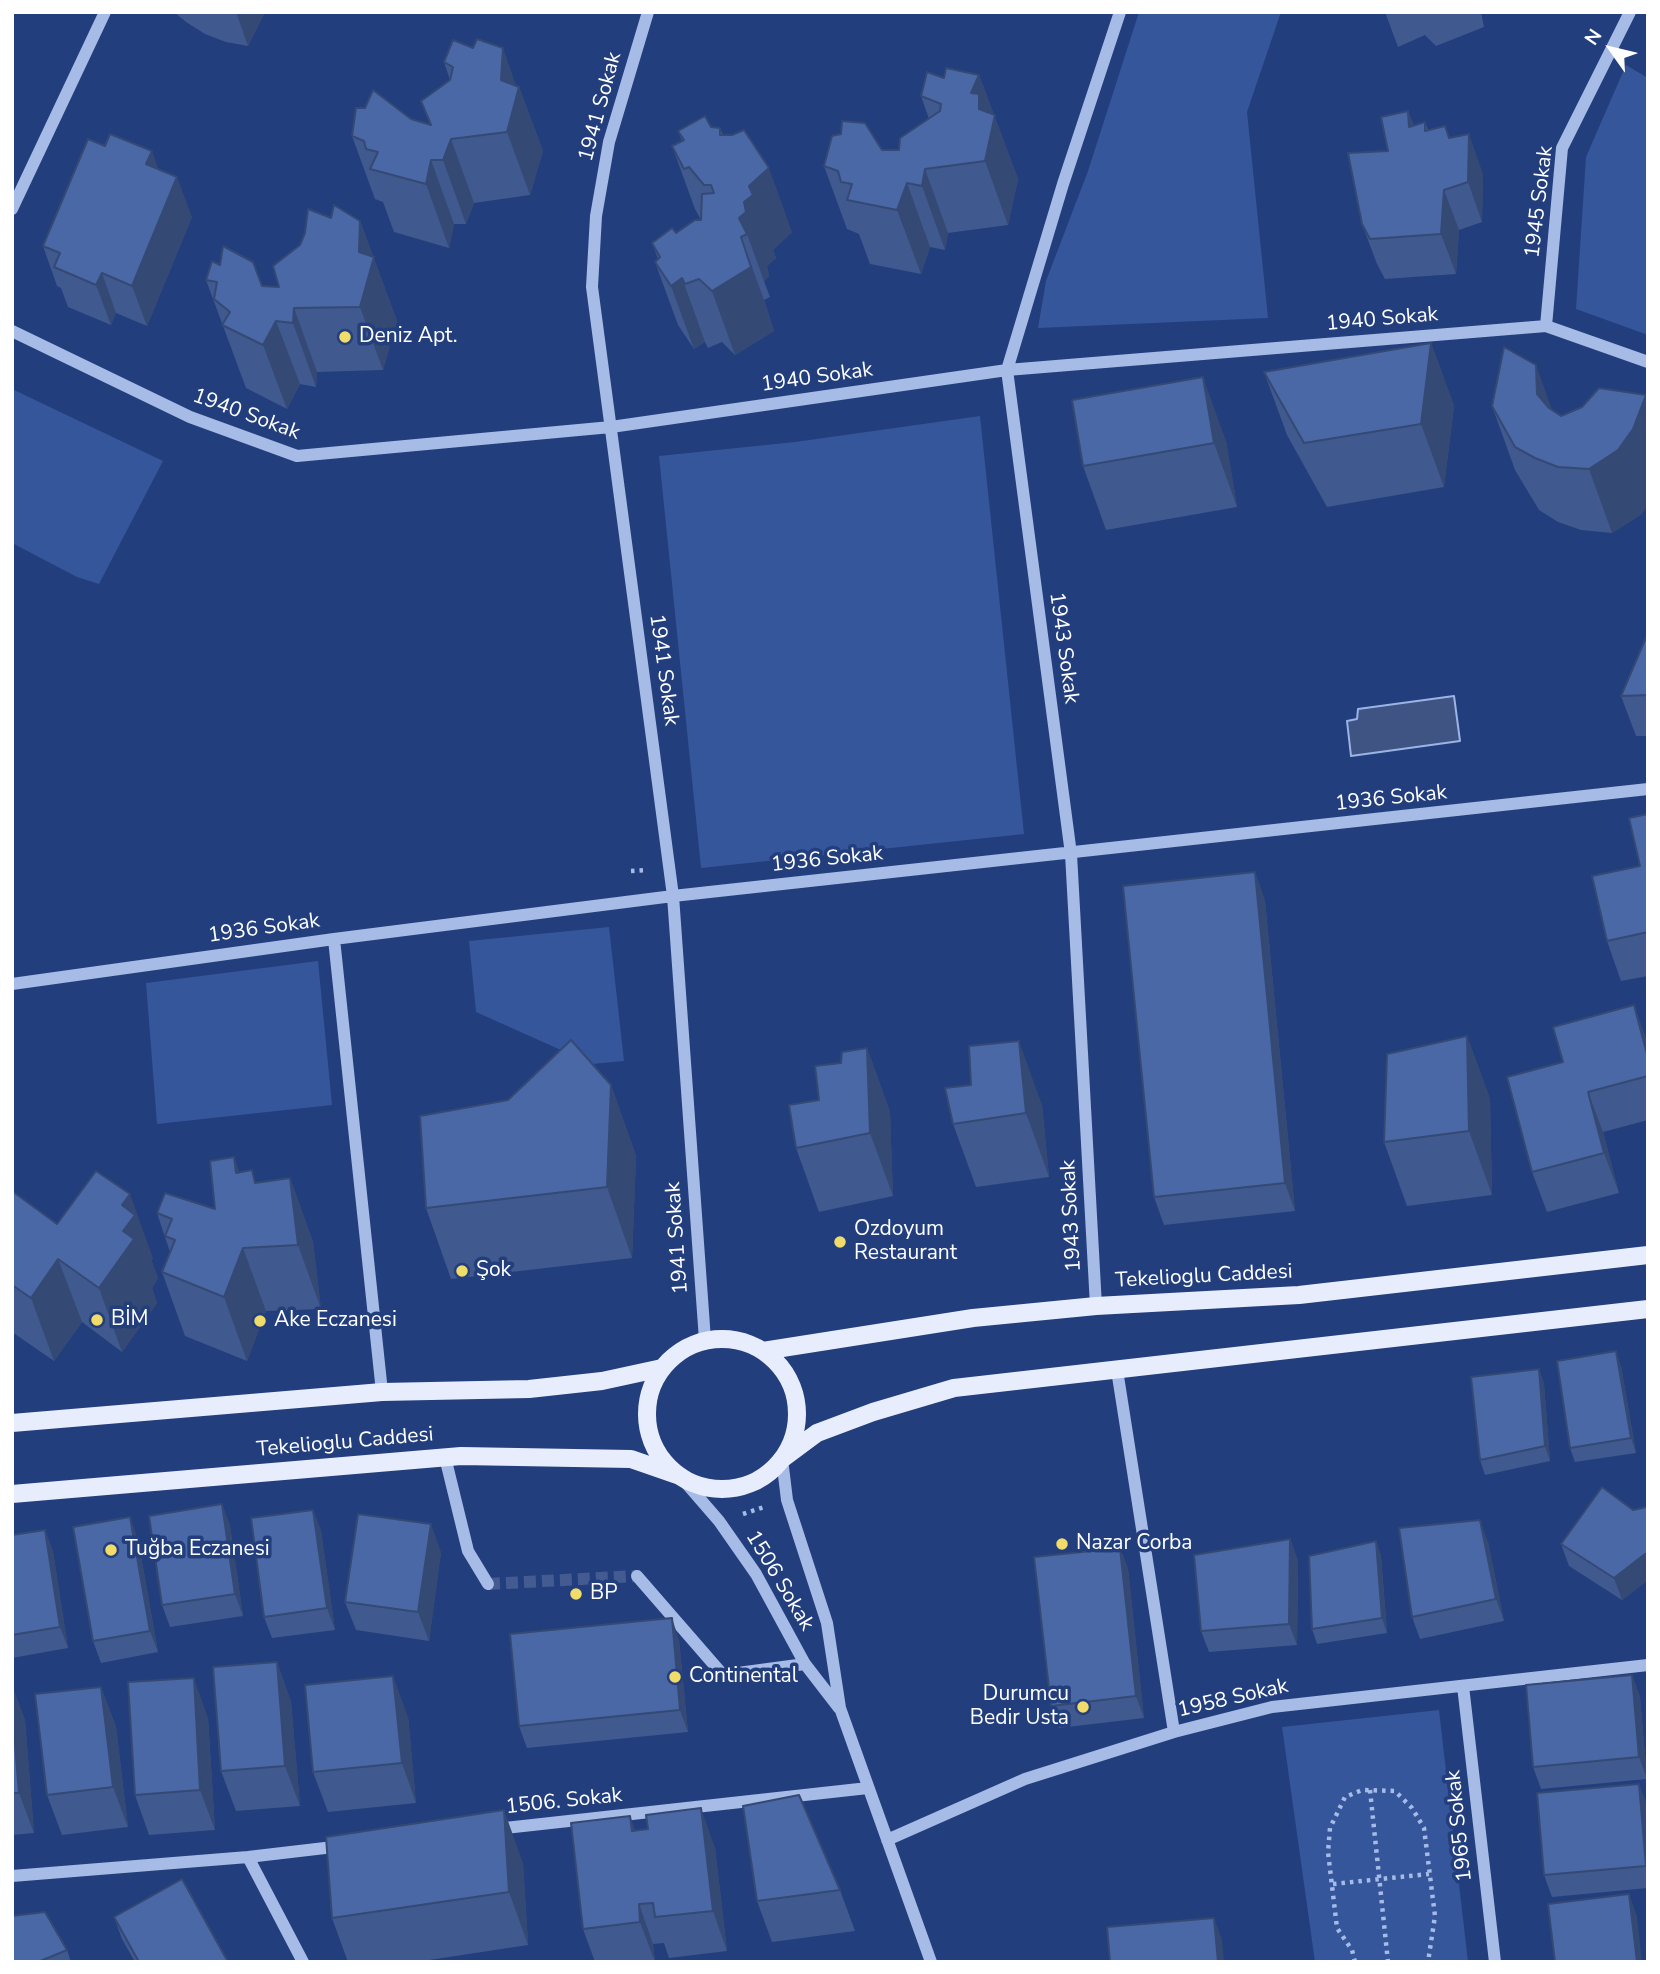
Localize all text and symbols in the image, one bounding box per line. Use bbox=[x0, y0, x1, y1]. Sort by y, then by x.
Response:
north arrow bbox=[1576, 14, 1646, 84]
text: N bbox=[1579, 24, 1608, 50]
street label: 1941 Sokak bbox=[574, 49, 628, 165]
street label: 1945 Sokak bbox=[1521, 145, 1559, 259]
street label: 1940 Sokak bbox=[1325, 303, 1439, 337]
place label: Deniz Apt. bbox=[359, 324, 458, 350]
marker: Deniz Apt. bbox=[337, 329, 353, 345]
street label: 1940 Sokak bbox=[760, 358, 874, 398]
street label: 1940 Sokak bbox=[189, 384, 303, 446]
street label: 1943 Sokak bbox=[1043, 591, 1083, 705]
street label: 1941 Sokak bbox=[643, 613, 683, 727]
street label: 1936 Sokak bbox=[1334, 781, 1448, 817]
street label: 1936 Sokak bbox=[770, 842, 884, 878]
street label: 1936 Sokak bbox=[207, 909, 321, 949]
street label: 1943 Sokak bbox=[1056, 1159, 1088, 1273]
street label: 1941 Sokak bbox=[662, 1181, 694, 1295]
place label: Ozdoyum Restaurant bbox=[854, 1217, 957, 1267]
marker: Ozdoyum Restaurant bbox=[832, 1234, 848, 1250]
place label: Şok bbox=[476, 1258, 511, 1284]
street label: Tekelioglu Caddesi bbox=[1115, 1260, 1293, 1294]
marker: Şok bbox=[454, 1263, 470, 1279]
place label: BİM bbox=[111, 1307, 149, 1333]
place label: Ake Eczanesi bbox=[274, 1308, 397, 1334]
marker: BİM bbox=[89, 1312, 105, 1328]
marker: Ake Eczanesi bbox=[252, 1313, 268, 1329]
street label: Tekelioglu Caddesi bbox=[255, 1423, 435, 1463]
street label: 1506 Sokak bbox=[739, 1526, 819, 1636]
place label: Nazar Corba bbox=[1076, 1531, 1192, 1557]
marker: Nazar Corba bbox=[1054, 1536, 1070, 1552]
place label: Tuğba Eczanesi bbox=[125, 1537, 270, 1563]
marker: Tuğba Eczanesi bbox=[103, 1542, 119, 1558]
place label: BP bbox=[590, 1581, 617, 1607]
marker: BP bbox=[568, 1586, 584, 1602]
place label: Continental bbox=[689, 1664, 798, 1690]
marker: Continental bbox=[667, 1669, 683, 1685]
street label: 1958 Sokak bbox=[1175, 1674, 1291, 1724]
place label: Durumcu Bedir Usta bbox=[970, 1682, 1069, 1732]
marker: Durumcu Bedir Usta bbox=[1075, 1699, 1091, 1715]
street label: 1965 Sokak bbox=[1442, 1769, 1478, 1883]
street label: 1506. Sokak bbox=[504, 1783, 624, 1821]

